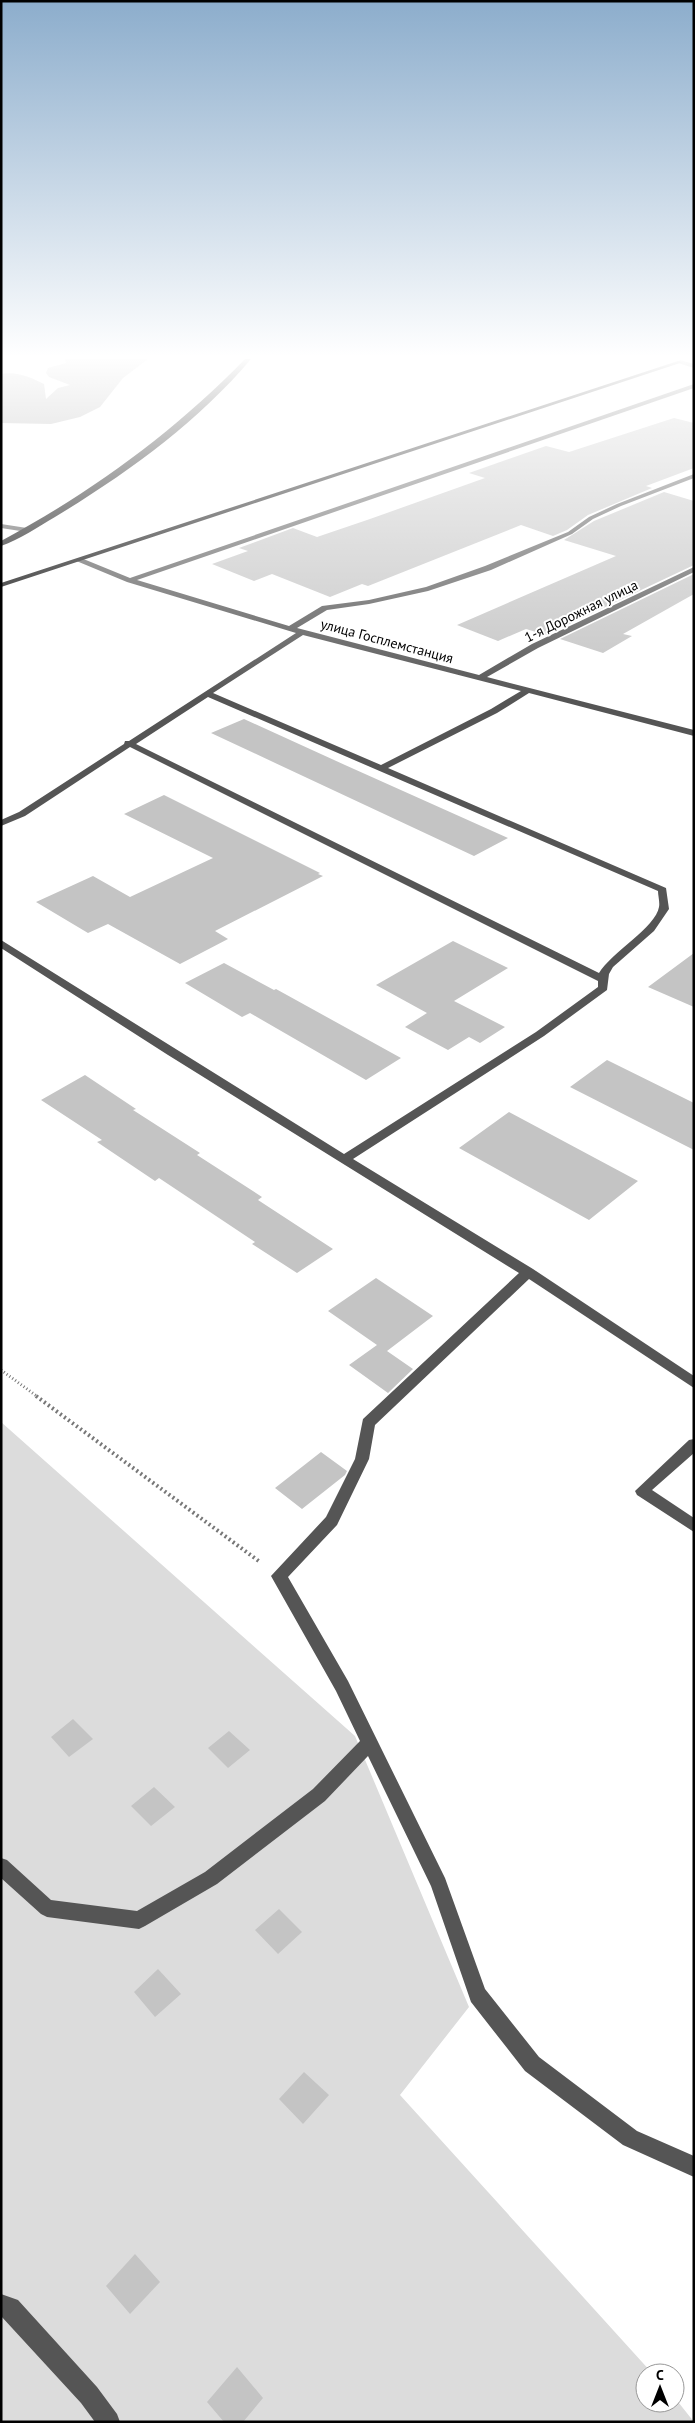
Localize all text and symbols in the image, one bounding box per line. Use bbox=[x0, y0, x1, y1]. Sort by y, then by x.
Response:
street label: 1-я Дорожная улица bbox=[521, 576, 641, 646]
street label: улица Госплемстанция bbox=[319, 615, 455, 667]
north arrow bbox=[635, 2363, 685, 2413]
text: С bbox=[656, 2366, 664, 2384]

